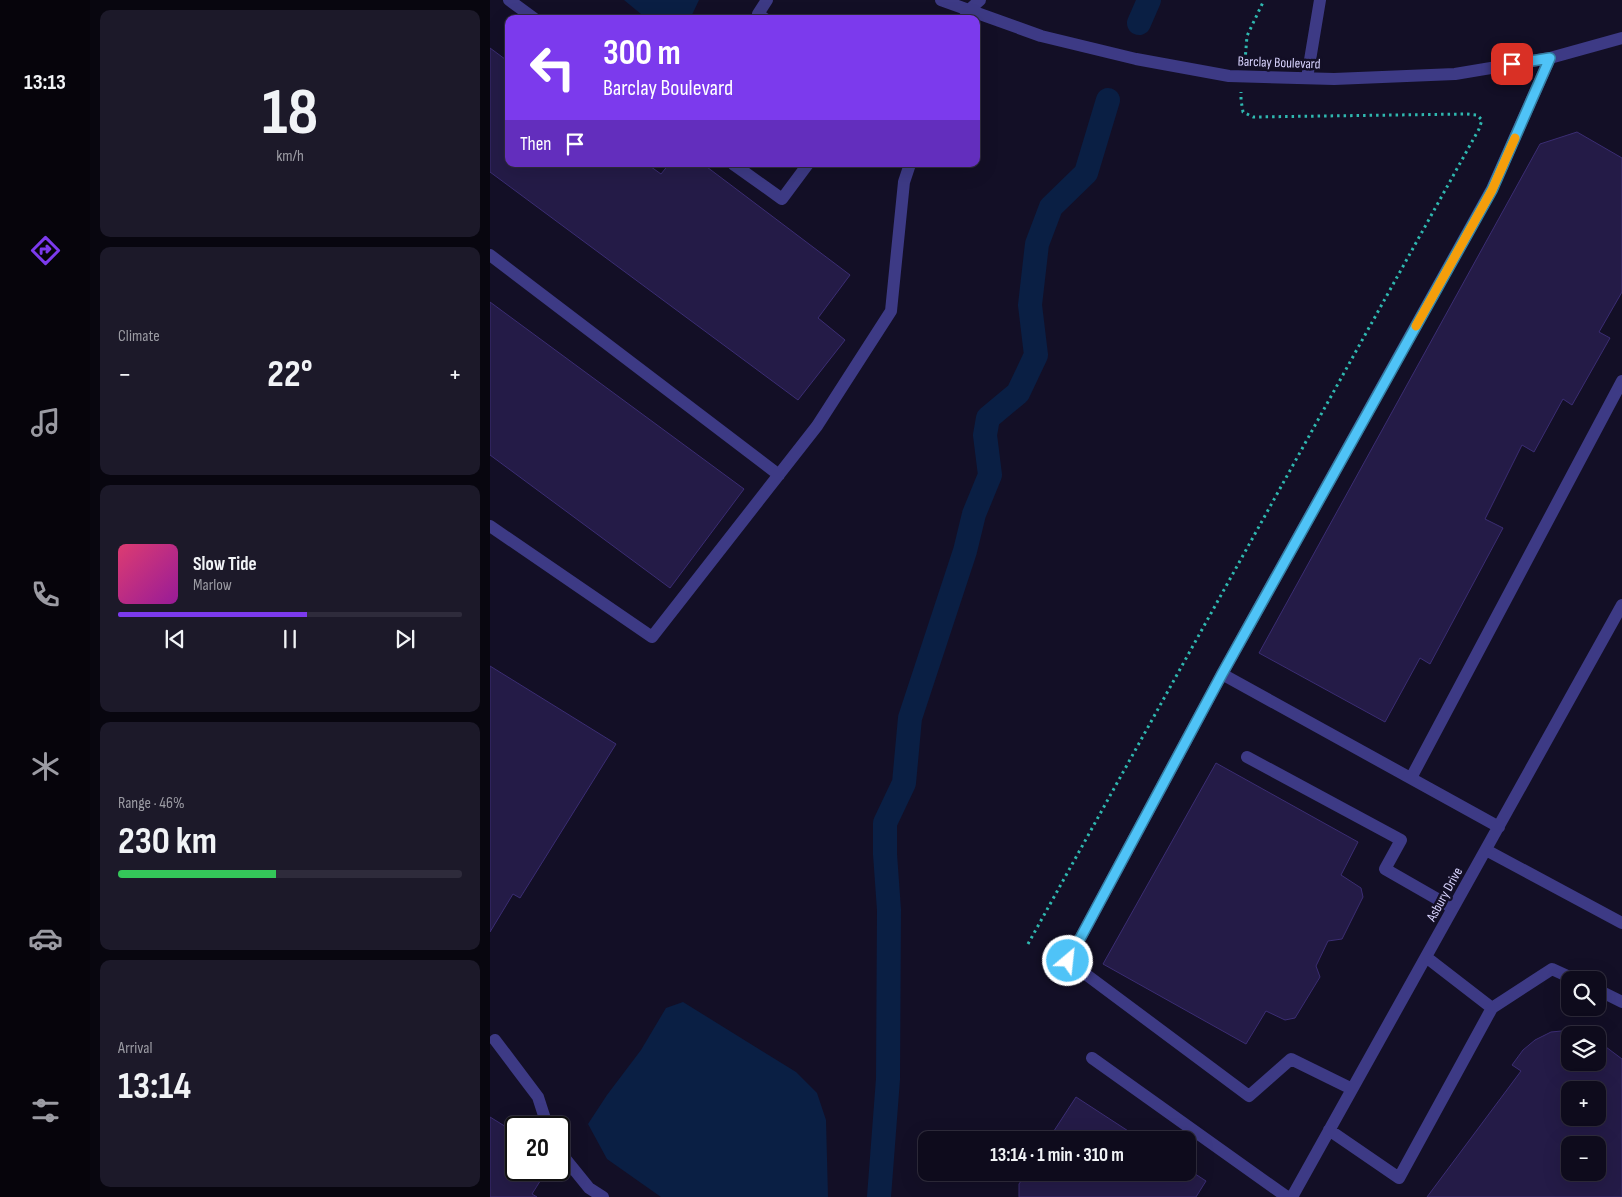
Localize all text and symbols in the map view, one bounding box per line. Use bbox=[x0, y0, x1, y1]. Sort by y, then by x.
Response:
text: 300 m bbox=[603, 32, 681, 75]
icon: left bbox=[520, 35, 585, 100]
pin bbox=[1491, 43, 1533, 85]
icon: arrive bbox=[1498, 50, 1526, 78]
street label: Barclay Boulevard bbox=[1237, 53, 1321, 72]
text: 13:13 bbox=[24, 69, 66, 96]
text: 18 bbox=[262, 75, 318, 153]
text: Barclay Boulevard bbox=[603, 75, 733, 102]
icon: arrive bbox=[561, 130, 589, 158]
text: Then bbox=[520, 133, 551, 156]
text: km/h bbox=[276, 147, 304, 166]
icon: directions bbox=[28, 233, 63, 268]
text: Climate bbox=[118, 327, 160, 346]
text: 22° bbox=[267, 352, 313, 397]
text: − bbox=[118, 358, 132, 391]
text: + bbox=[448, 358, 462, 391]
icon: music bbox=[28, 405, 63, 440]
text: Slow Tide bbox=[193, 553, 257, 576]
text: Marlow bbox=[193, 576, 232, 595]
icon: phone bbox=[28, 577, 63, 612]
icon: previous bbox=[161, 625, 189, 653]
icon: pause bbox=[276, 625, 304, 653]
icon: next bbox=[391, 625, 419, 653]
icon: climate bbox=[28, 749, 63, 784]
text: Range · 46% bbox=[118, 794, 185, 813]
text: 230 km bbox=[118, 819, 217, 864]
street label: Asbury Drive bbox=[1422, 864, 1466, 925]
icon: car bbox=[28, 921, 63, 956]
position arrow bbox=[1041, 934, 1093, 986]
map controls bbox=[1561, 971, 1606, 1181]
button: search bbox=[1561, 971, 1606, 1016]
button: layers bbox=[1561, 1026, 1606, 1071]
text: Arrival bbox=[118, 1039, 152, 1058]
text: 13:14 bbox=[118, 1064, 191, 1109]
button: + bbox=[1561, 1081, 1606, 1126]
icon: filters bbox=[28, 1093, 63, 1128]
speed limit sign: 20 bbox=[505, 1116, 570, 1181]
button: − bbox=[1561, 1136, 1606, 1181]
text: 13:14 · 1 min · 310 m bbox=[990, 1144, 1124, 1167]

